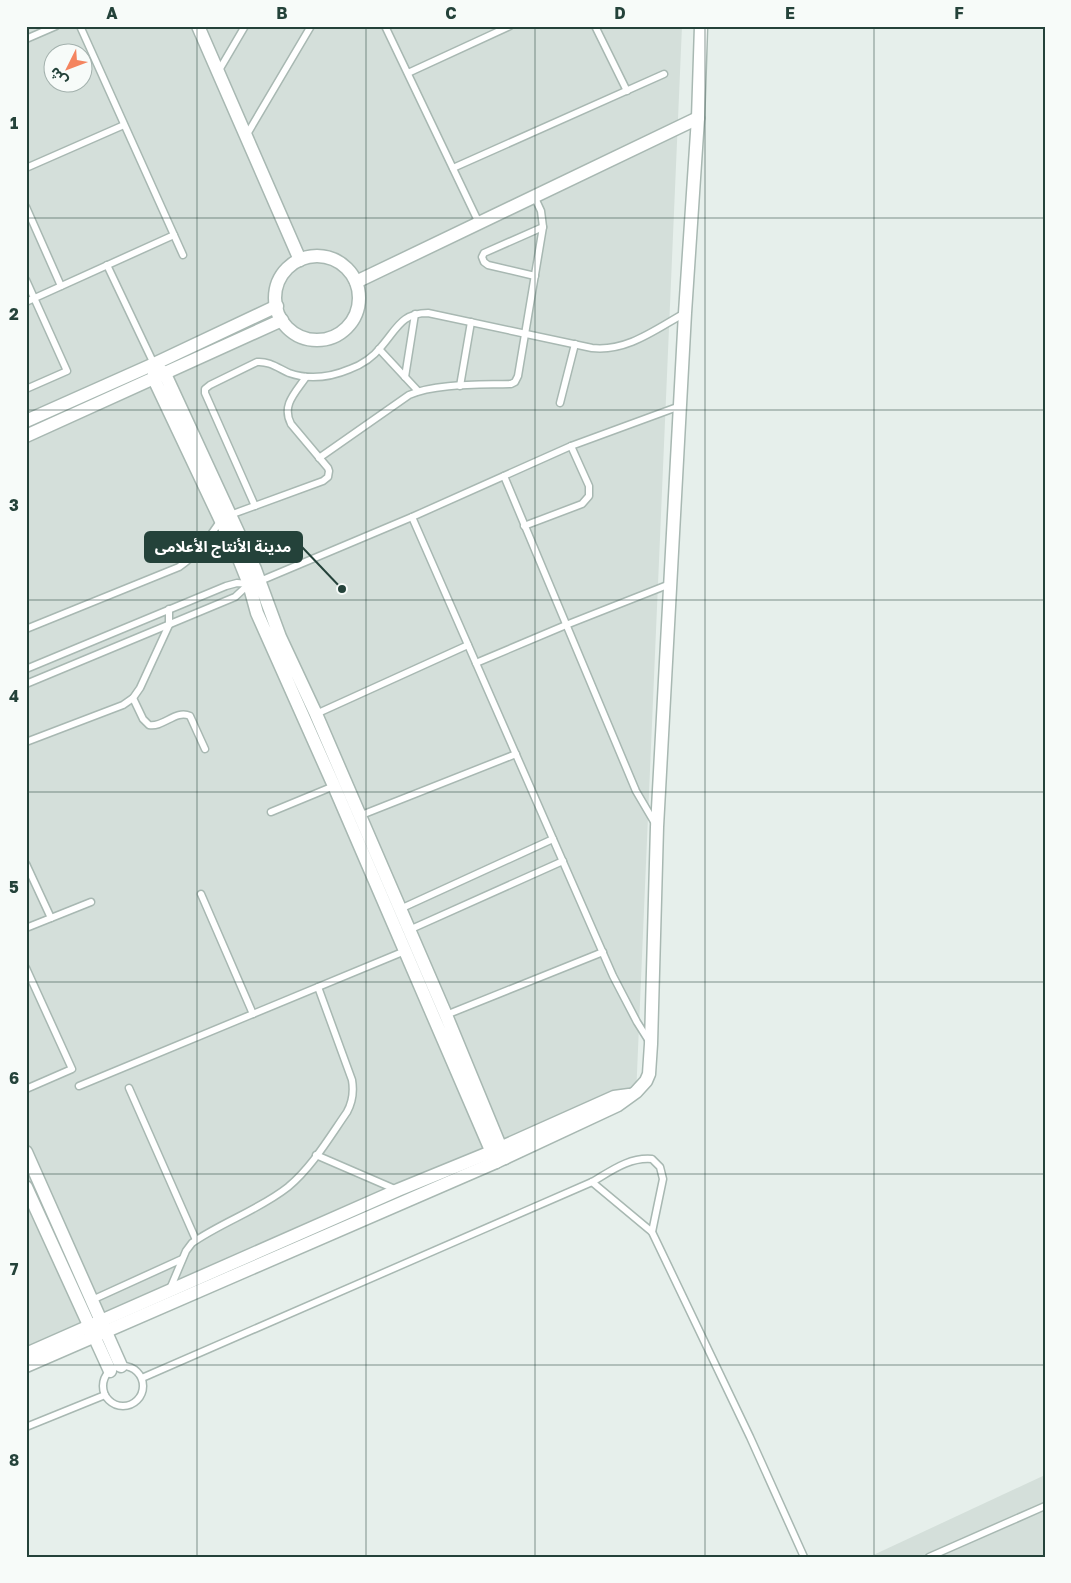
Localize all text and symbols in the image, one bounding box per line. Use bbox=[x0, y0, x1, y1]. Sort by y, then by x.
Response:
text: A bbox=[106, 3, 118, 23]
text: B bbox=[276, 3, 288, 23]
text: C bbox=[445, 3, 457, 23]
text: D bbox=[614, 3, 626, 23]
text: E bbox=[785, 3, 795, 23]
text: F bbox=[954, 3, 964, 23]
north arrow bbox=[42, 42, 92, 92]
text: ش bbox=[45, 64, 71, 90]
text: 1 bbox=[10, 113, 18, 133]
text: 2 bbox=[9, 304, 19, 324]
text: 3 bbox=[9, 495, 19, 515]
callout: مدينة الأنتاج الأعلامى bbox=[145, 532, 302, 562]
text: مدينة الأنتاج الأعلامى bbox=[155, 537, 291, 558]
text: 4 bbox=[9, 686, 19, 706]
text: 5 bbox=[9, 877, 19, 897]
text: 6 bbox=[9, 1068, 19, 1088]
text: 7 bbox=[10, 1259, 19, 1279]
text: 8 bbox=[9, 1450, 19, 1470]

